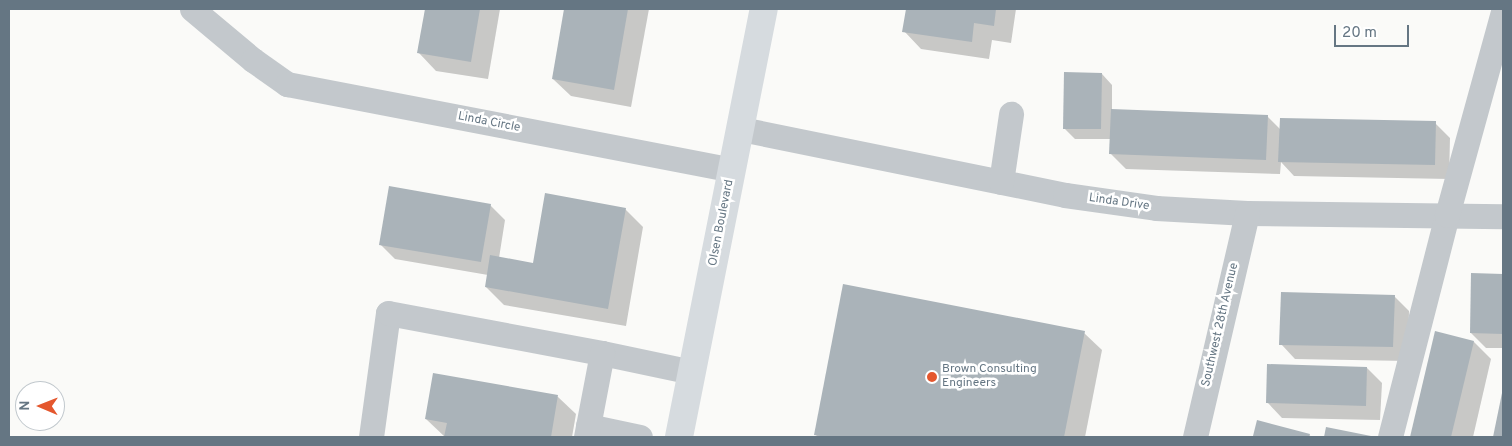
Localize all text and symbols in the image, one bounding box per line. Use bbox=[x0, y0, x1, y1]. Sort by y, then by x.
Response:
scale bar bbox=[1337, 15, 1412, 47]
text: 20 m bbox=[1342, 24, 1377, 43]
street label: Linda Circle bbox=[457, 110, 521, 136]
street label: Olsen Boulevard bbox=[707, 179, 737, 267]
street label: Linda Drive bbox=[1088, 192, 1150, 214]
street label: Southwest 28th Avenue bbox=[1200, 261, 1242, 389]
place label: Brown Consulting Engineers bbox=[942, 363, 1037, 391]
marker: Brown Consulting Engineers bbox=[926, 371, 938, 383]
north arrow bbox=[15, 381, 65, 431]
text: N bbox=[17, 401, 34, 411]

